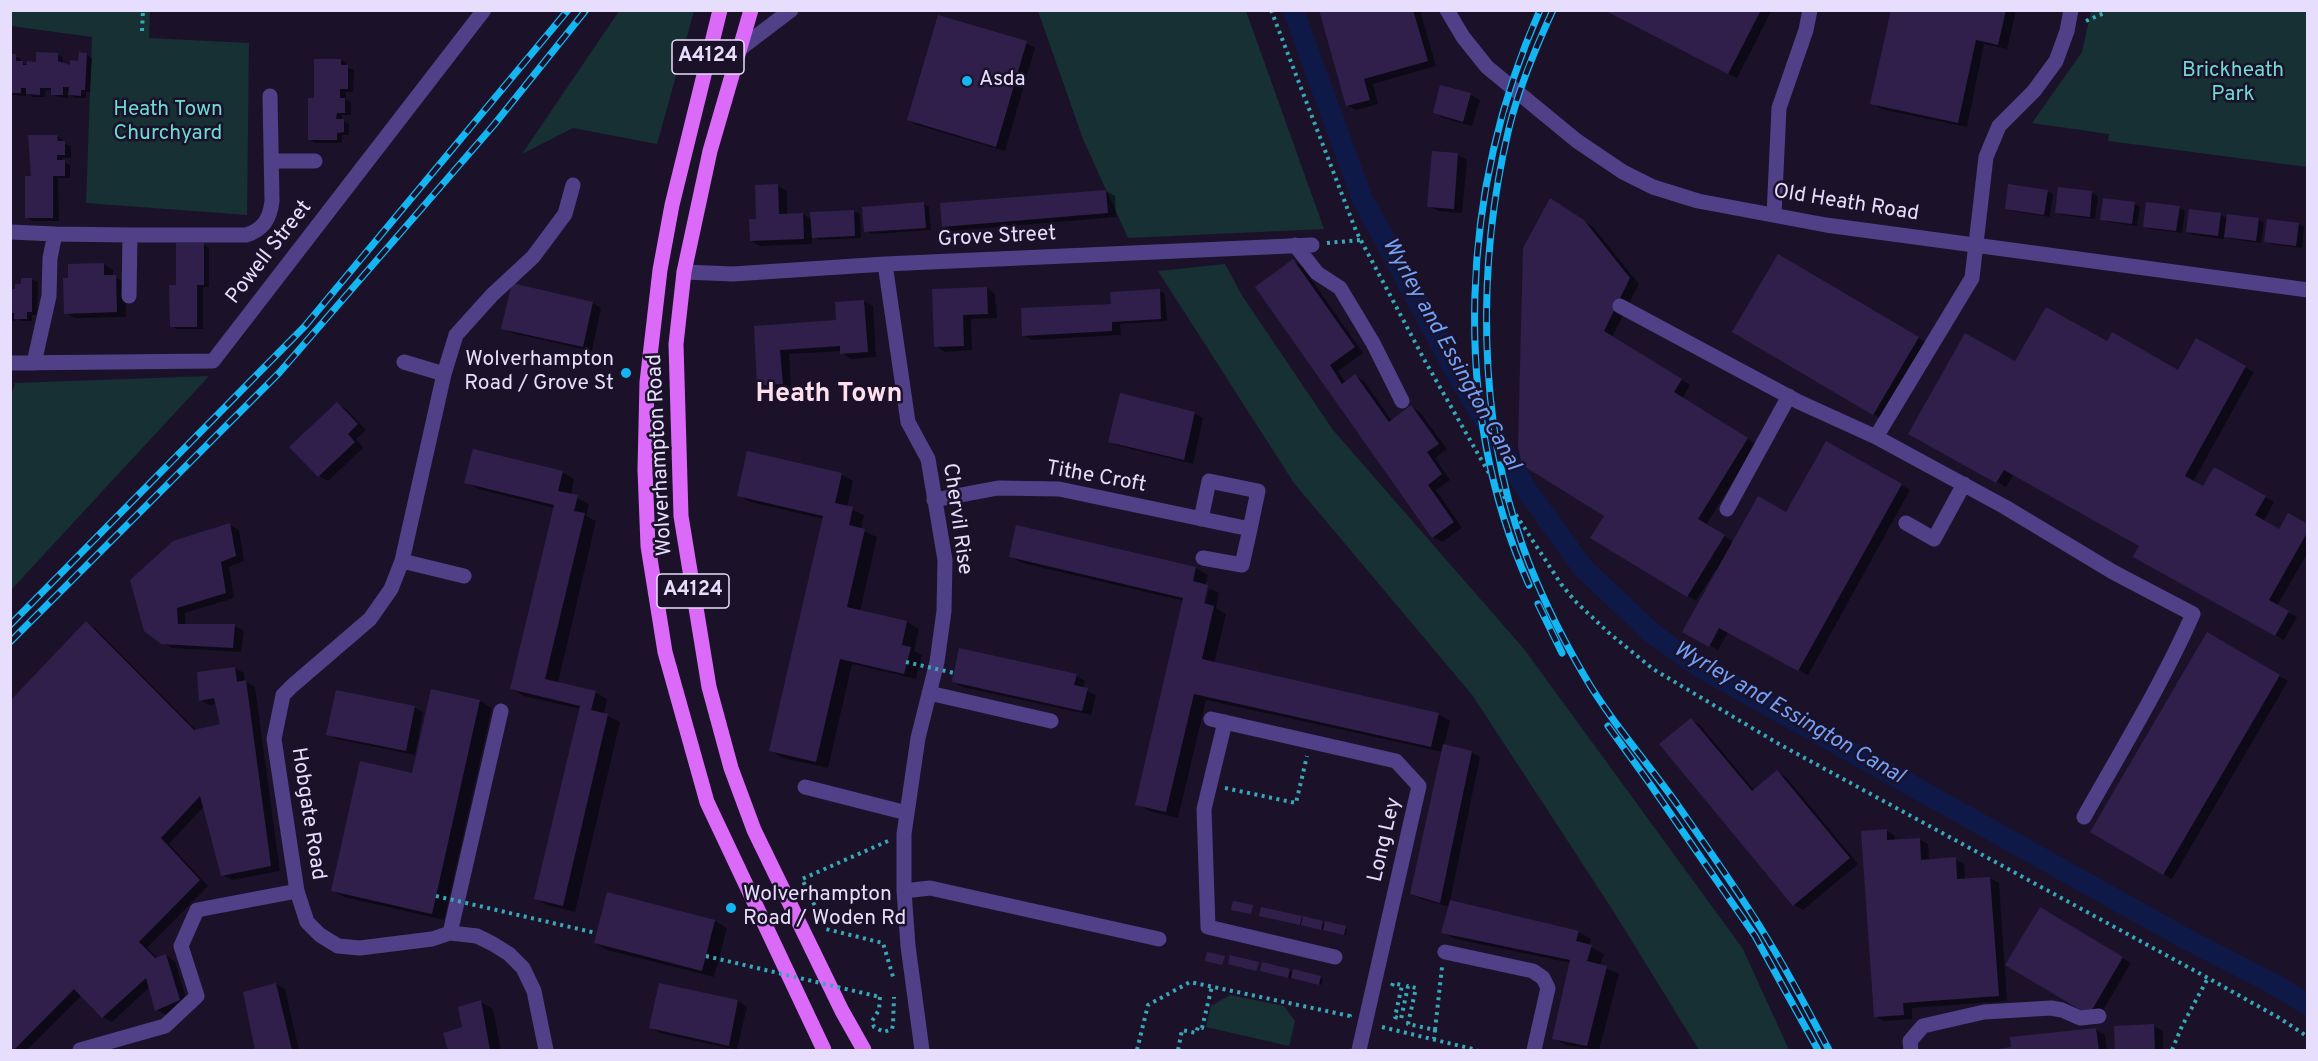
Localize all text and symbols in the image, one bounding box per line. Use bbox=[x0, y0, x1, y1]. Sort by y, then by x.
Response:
road number: A4124 bbox=[672, 40, 744, 74]
park label: Brickheath Park bbox=[2182, 59, 2284, 109]
place label: Asda bbox=[979, 68, 1026, 94]
marker: Asda bbox=[960, 74, 974, 88]
park label: Heath Town Churchyard bbox=[113, 98, 223, 148]
street label: Old Heath Road bbox=[1771, 180, 1921, 228]
street label: Powell Street bbox=[222, 196, 318, 310]
street label: Grove Street bbox=[937, 222, 1057, 254]
water label: Wyrley and Essington Canal bbox=[1375, 234, 1525, 476]
place label: Wolverhampton Road / Grove St bbox=[464, 348, 614, 398]
street label: Wolverhampton Road bbox=[643, 353, 679, 557]
marker: Wolverhampton Road / Grove St bbox=[619, 366, 633, 380]
district label: Heath Town bbox=[756, 380, 902, 412]
street label: Tithe Croft bbox=[1044, 457, 1148, 499]
street label: Chervil Rise bbox=[936, 462, 976, 576]
road number: A4124 bbox=[657, 574, 729, 608]
water label: Wyrley and Essington Canal bbox=[1668, 637, 1908, 791]
street label: Hobgate Road bbox=[284, 746, 330, 882]
street label: Long Ley bbox=[1364, 795, 1408, 885]
place label: Wolverhampton Road / Woden Rd bbox=[743, 883, 906, 933]
marker: Wolverhampton Road / Woden Rd bbox=[724, 901, 738, 915]

